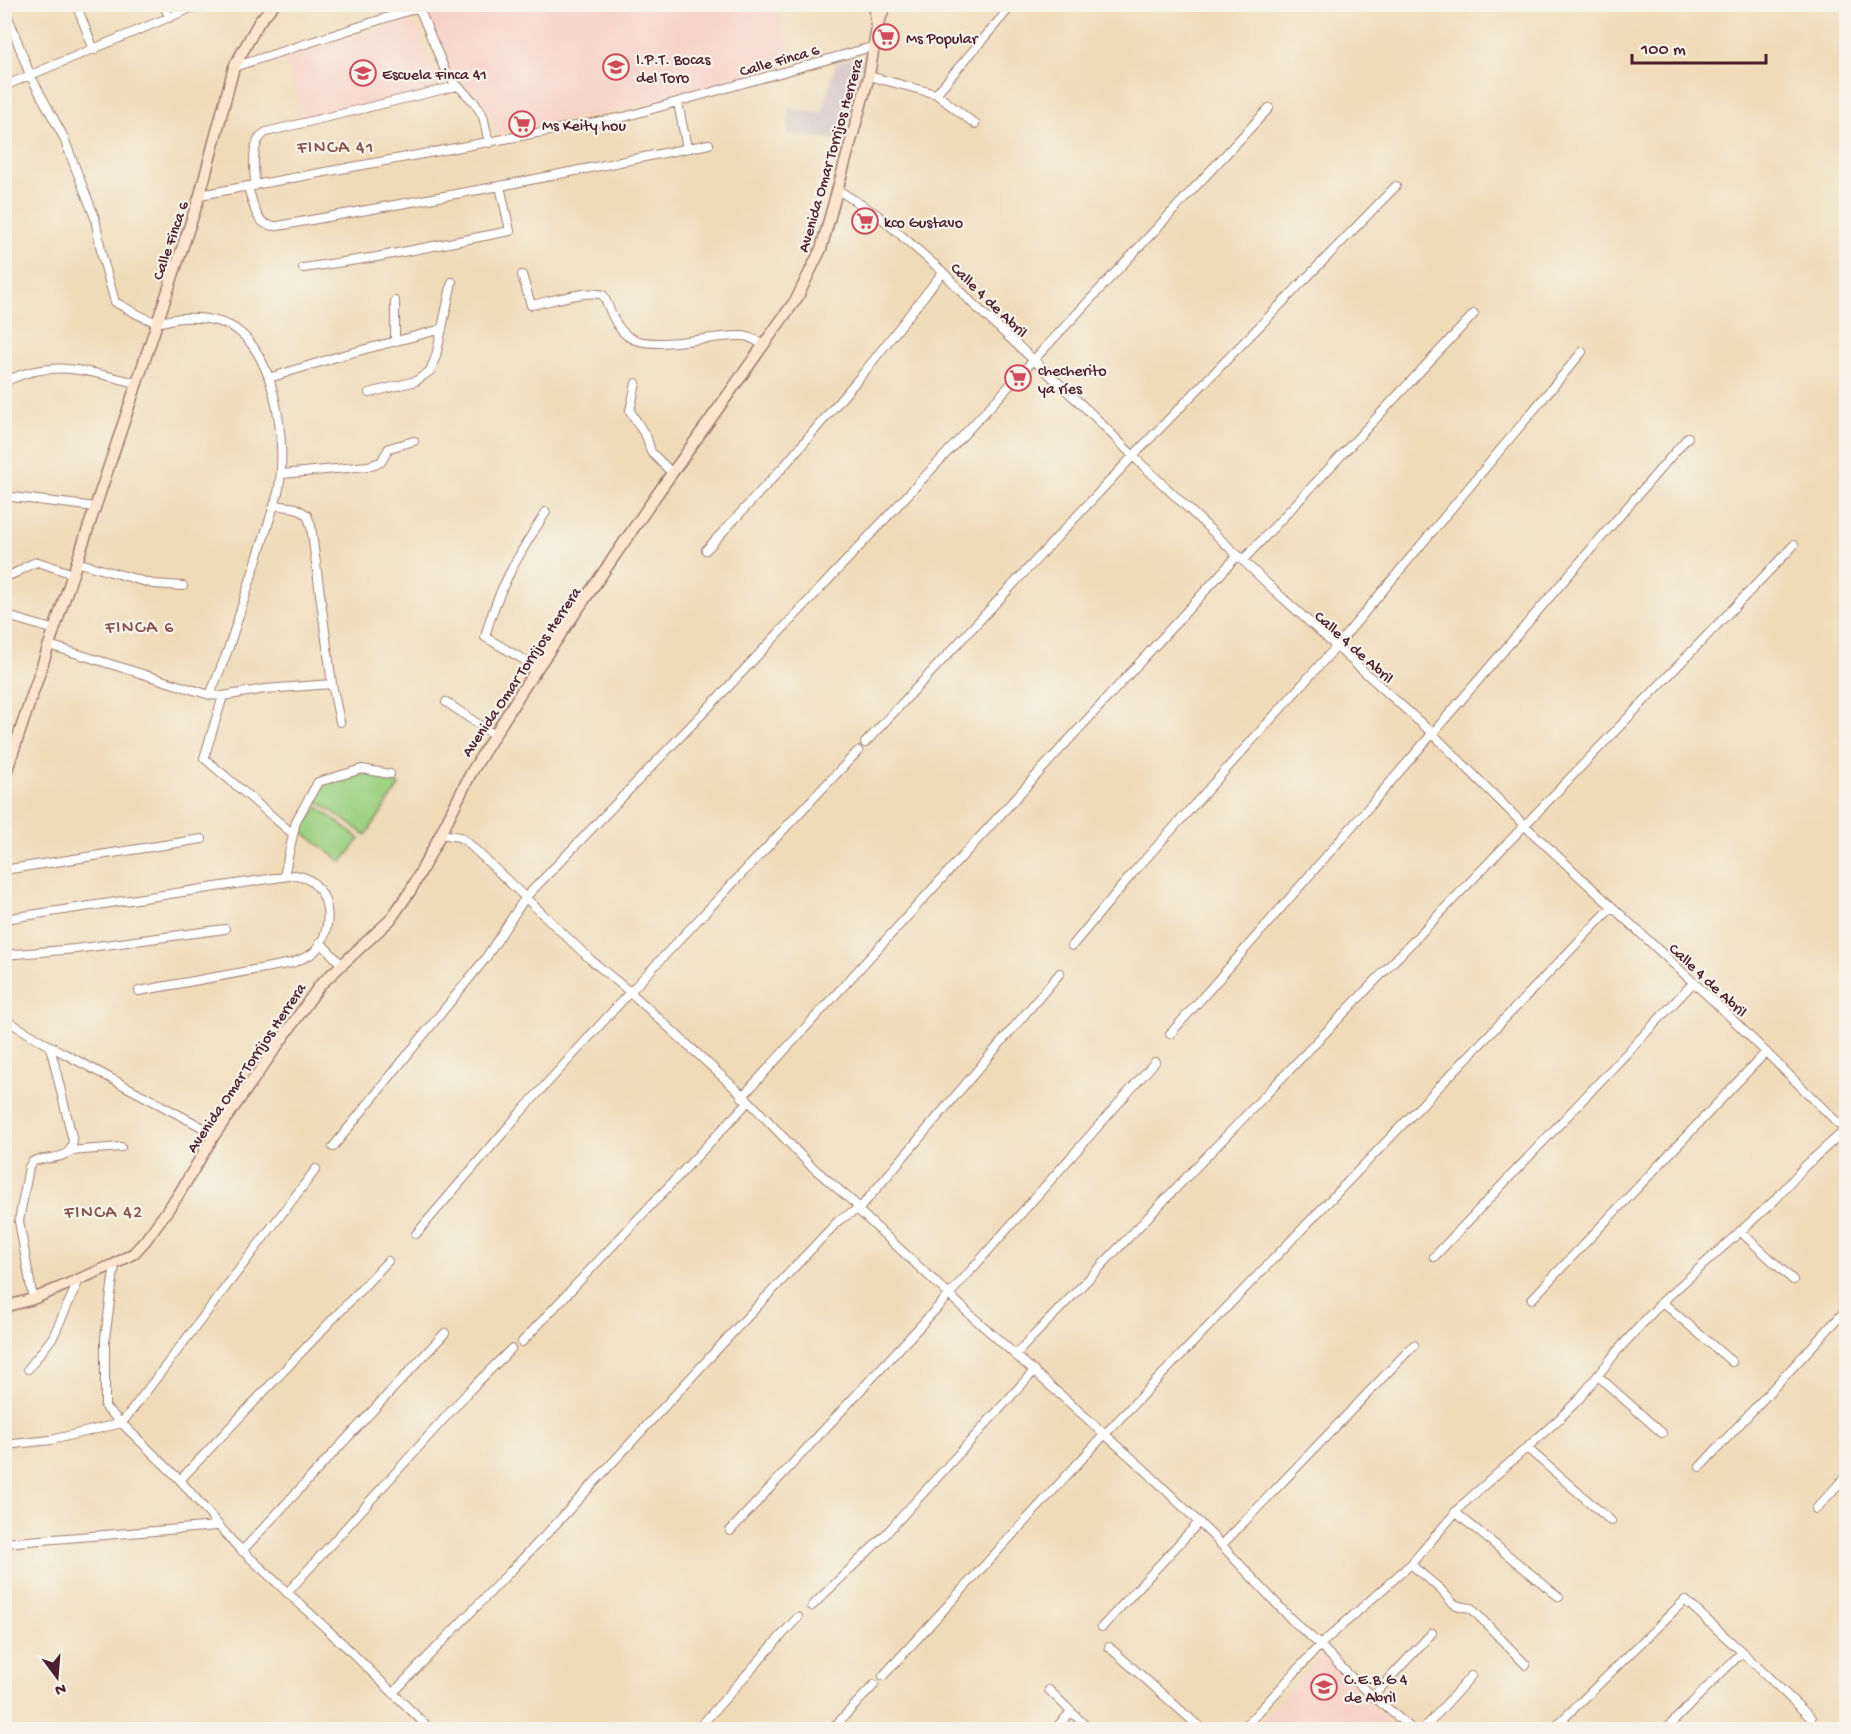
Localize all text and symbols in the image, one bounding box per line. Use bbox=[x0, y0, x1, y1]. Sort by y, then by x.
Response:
supermarket icon: Ms Popular bbox=[871, 22, 901, 52]
scale bar bbox=[1632, 27, 1766, 65]
place label: Ms Popular bbox=[906, 31, 979, 50]
text: 100 m bbox=[1640, 40, 1686, 61]
street label: Calle Finca 6 bbox=[738, 42, 823, 83]
school or university icon: I.P.T. Bocas del Toro bbox=[601, 52, 631, 82]
place label: I.P.T. Bocas del Toro bbox=[636, 52, 711, 89]
street label: Avenida Omar Torrijos Herrera bbox=[796, 56, 869, 255]
school or university icon: Escuela Finca 41 bbox=[348, 58, 378, 88]
place label: Escuela Finca 41 bbox=[382, 67, 487, 86]
supermarket icon: Ms Keity hou bbox=[507, 109, 537, 139]
place label: Ms Keity hou bbox=[542, 118, 626, 137]
district label: FINCA 41 bbox=[296, 138, 375, 159]
street label: Calle Finca 6 bbox=[150, 198, 195, 283]
supermarket icon: kco Gustavo bbox=[850, 206, 880, 236]
place label: kco Gustavo bbox=[884, 215, 963, 234]
street label: Calle 4 de Abril bbox=[945, 260, 1030, 343]
supermarket icon: checherito ya ríes bbox=[1003, 363, 1033, 393]
place label: checherito ya ríes bbox=[1038, 363, 1107, 400]
street label: Avenida Omar Torrijos Herrera bbox=[459, 584, 587, 761]
street label: Calle 4 de Abril bbox=[1309, 608, 1396, 689]
district label: FINCA 6 bbox=[104, 618, 175, 639]
street label: Calle 4 de Abril bbox=[1664, 941, 1750, 1023]
street label: Avenida Omar Torrijos Herrera bbox=[184, 980, 312, 1157]
district label: FINCA 42 bbox=[63, 1203, 144, 1224]
north arrow bbox=[27, 1647, 87, 1707]
school or university icon: C.E.B.G 4 de Abril bbox=[1309, 1672, 1339, 1702]
place label: C.E.B.G 4 de Abril bbox=[1344, 1672, 1408, 1709]
text: N bbox=[52, 1677, 68, 1699]

